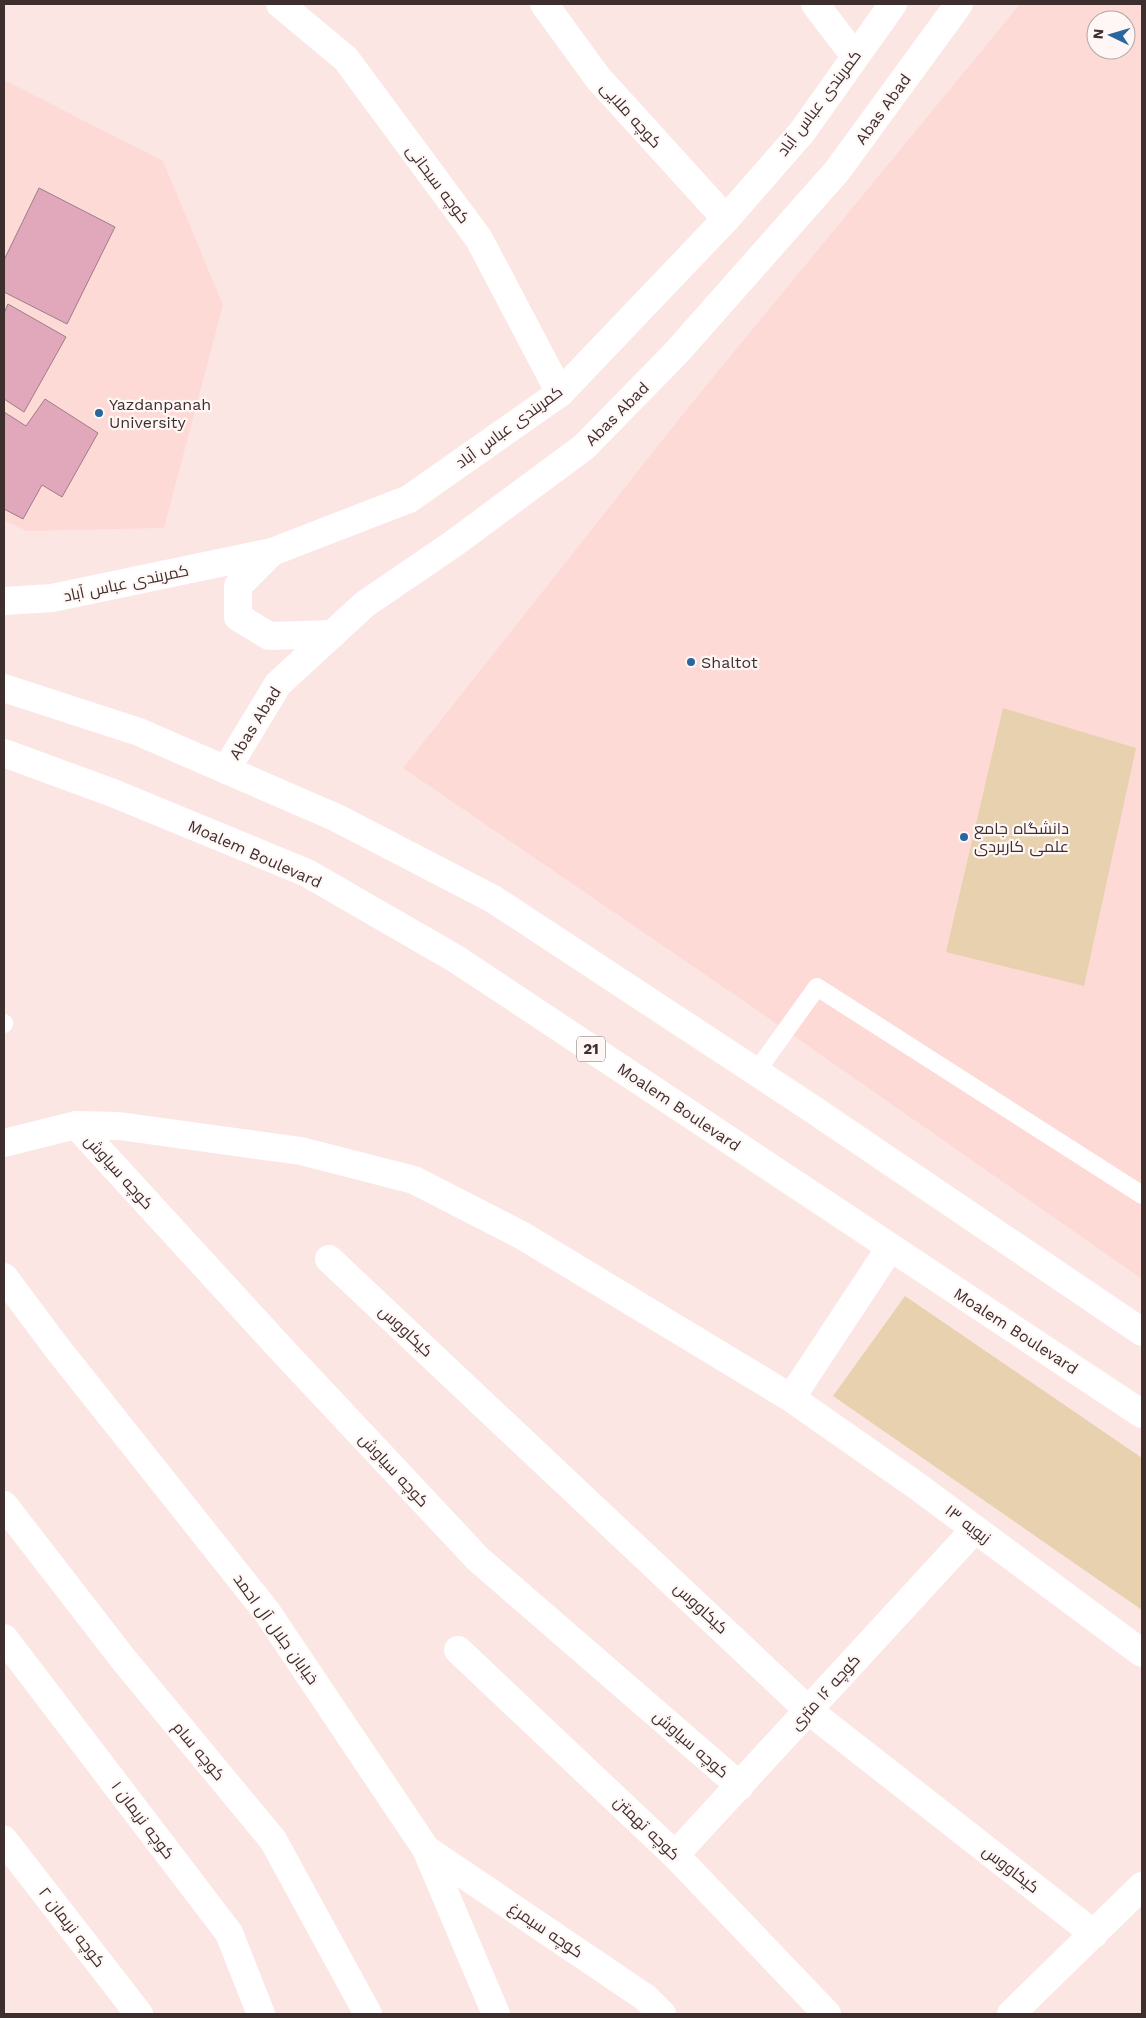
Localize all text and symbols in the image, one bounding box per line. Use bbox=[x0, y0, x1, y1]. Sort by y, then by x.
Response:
north arrow bbox=[1086, 10, 1136, 60]
text: N bbox=[1090, 28, 1106, 40]
street label: کمربندی عباس آباد bbox=[773, 46, 866, 160]
street label: Abas Abad bbox=[851, 70, 915, 148]
street label: کوچه ملایی bbox=[595, 78, 666, 153]
street label: کوچه سبحانی bbox=[401, 141, 474, 228]
street label: Abas Abad bbox=[581, 378, 653, 450]
street label: کمربندی عباس آباد bbox=[452, 382, 567, 473]
place label: Yazdanpanah University bbox=[109, 395, 211, 432]
marker: Yazdanpanah University bbox=[93, 407, 105, 419]
street label: کمربندی عباس آباد bbox=[62, 560, 191, 607]
place label: Shaltot bbox=[701, 653, 758, 672]
marker: Shaltot bbox=[685, 656, 697, 668]
street label: Abas Abad bbox=[225, 683, 285, 763]
street label: Moalem Boulevard bbox=[185, 816, 325, 892]
place label: دانشگاه جامع علمی کاربردی bbox=[974, 819, 1069, 857]
marker: دانشگاه جامع علمی کاربردی bbox=[958, 831, 970, 843]
road number: 21 bbox=[577, 1036, 605, 1062]
street label: Moalem Boulevard bbox=[614, 1059, 744, 1155]
street label: کوچه سیاوش bbox=[79, 1131, 157, 1214]
street label: Moalem Boulevard bbox=[950, 1284, 1082, 1378]
street label: کیکاووس bbox=[374, 1301, 437, 1361]
street label: کوچه سیاوش bbox=[354, 1429, 433, 1512]
street label: زیویه ۱۳ bbox=[941, 1501, 995, 1547]
street label: خیابان جلال آل احمد bbox=[229, 1570, 323, 1689]
street label: کیکاووس bbox=[669, 1578, 732, 1638]
street label: کوچه ۱۶ متری bbox=[786, 1650, 865, 1735]
street label: کوچه سیاوش bbox=[648, 1706, 733, 1783]
street label: کوچه سام bbox=[167, 1718, 229, 1786]
street label: کوچه نریمان ۱ bbox=[106, 1777, 179, 1864]
street label: کوچه تهمتن bbox=[609, 1792, 684, 1866]
street label: کیکاووس bbox=[978, 1841, 1043, 1898]
street label: کوچه نریمان ۲ bbox=[33, 1883, 109, 1972]
street label: کوچه سیمرغ bbox=[504, 1898, 587, 1963]

